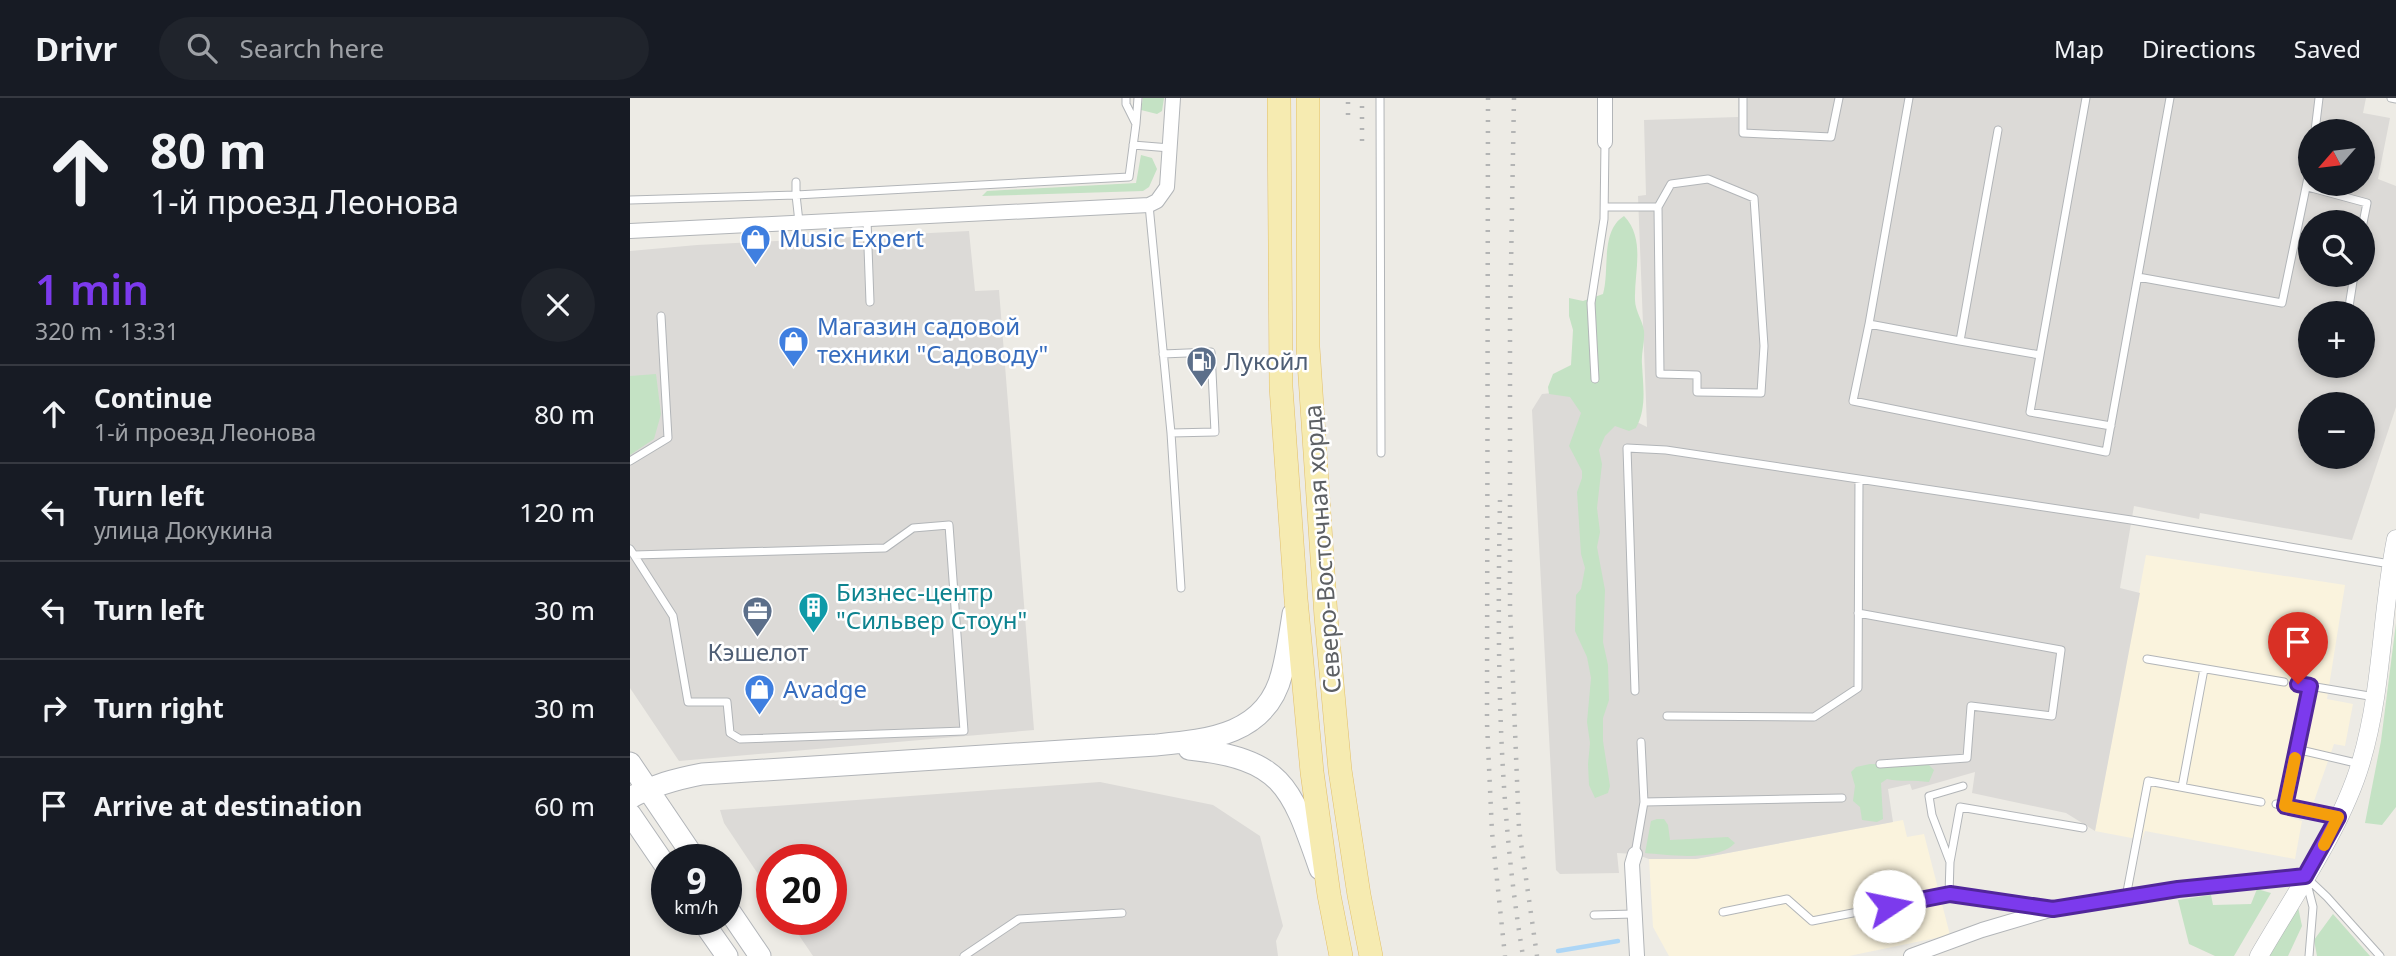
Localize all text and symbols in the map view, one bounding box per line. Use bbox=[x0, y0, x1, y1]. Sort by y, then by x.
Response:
search box bbox=[159, 17, 649, 80]
text: Drivr bbox=[35, 26, 117, 71]
icon: search bbox=[183, 29, 221, 67]
text: Search here bbox=[239, 30, 384, 66]
text: Map bbox=[2054, 32, 2104, 65]
text: Directions bbox=[2142, 32, 2256, 65]
text: Saved bbox=[2294, 32, 2361, 65]
text: 80 m bbox=[150, 117, 267, 183]
north arrow bbox=[2298, 119, 2375, 196]
map controls bbox=[2298, 119, 2375, 469]
icon: ahead bbox=[35, 126, 126, 217]
text: 1-й проезд Леонова bbox=[150, 180, 459, 223]
button: search bbox=[2298, 210, 2375, 287]
place label: Music Expert bbox=[779, 221, 924, 254]
shop icon: Music Expert bbox=[739, 222, 773, 266]
text: 1 min bbox=[35, 260, 149, 317]
button: close bbox=[521, 268, 595, 342]
button: + bbox=[2298, 301, 2375, 378]
place label: Магазин садовой техники "Садоводу" bbox=[817, 309, 1048, 370]
text: 320 m · 13:31 bbox=[35, 315, 179, 347]
shop icon: Магазин садовой техники "Садоводу" bbox=[777, 324, 811, 368]
place label: Лукойл bbox=[1224, 344, 1308, 377]
fuel station icon: Лукойл bbox=[1184, 345, 1218, 389]
text: Continue bbox=[94, 380, 212, 416]
button: − bbox=[2298, 392, 2375, 469]
icon: ahead bbox=[35, 395, 73, 433]
text: 80 m bbox=[534, 396, 595, 432]
street label: Северо-Восточная хорда bbox=[1295, 404, 1348, 694]
text: 1-й проезд Леонова bbox=[94, 416, 316, 448]
text: Turn left bbox=[94, 478, 205, 514]
icon: left bbox=[35, 493, 73, 531]
text: 120 m bbox=[519, 494, 595, 530]
text: улица Докукина bbox=[94, 514, 273, 546]
place label: Бизнес-центр "Сильвер Стоун" bbox=[836, 575, 1027, 636]
building icon: Бизнес-центр "Сильвер Стоун" bbox=[796, 590, 830, 634]
icon: left bbox=[35, 591, 73, 629]
text: Turn left bbox=[94, 592, 205, 628]
text: 30 m bbox=[534, 592, 595, 628]
office icon: Кэшелот bbox=[741, 594, 775, 638]
pin bbox=[2268, 612, 2328, 684]
icon: arrive bbox=[2279, 623, 2317, 661]
place label: Кэшелот bbox=[708, 635, 808, 668]
place label: Avadge bbox=[783, 672, 867, 705]
shop icon: Avadge bbox=[743, 673, 777, 717]
icon: right bbox=[35, 689, 73, 727]
text: Turn right bbox=[94, 690, 224, 726]
text: 30 m bbox=[534, 690, 595, 726]
icon: arrive bbox=[35, 787, 73, 825]
text: Arrive at destination bbox=[94, 788, 363, 824]
text: 60 m bbox=[534, 788, 595, 824]
speed limit sign: 20 bbox=[756, 844, 847, 935]
text: 9 bbox=[686, 857, 707, 904]
position arrow bbox=[1852, 869, 1926, 943]
text: km/h bbox=[674, 895, 719, 919]

